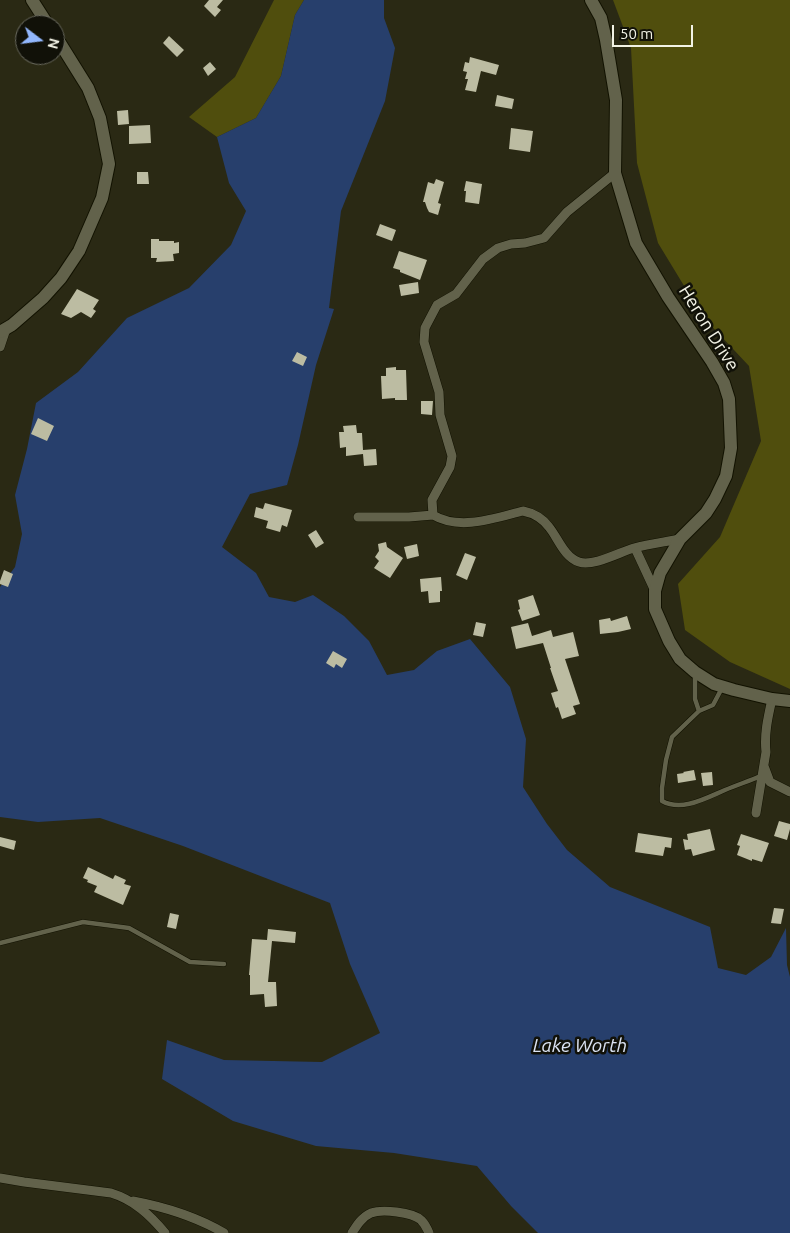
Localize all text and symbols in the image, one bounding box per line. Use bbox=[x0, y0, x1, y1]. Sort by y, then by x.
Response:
north arrow bbox=[15, 15, 65, 65]
scale bar bbox=[615, 15, 696, 47]
text: 50 m bbox=[620, 25, 653, 42]
text: N bbox=[44, 36, 63, 51]
street label: Heron Drive bbox=[674, 281, 744, 375]
water label: Lake Worth bbox=[533, 1035, 627, 1057]

